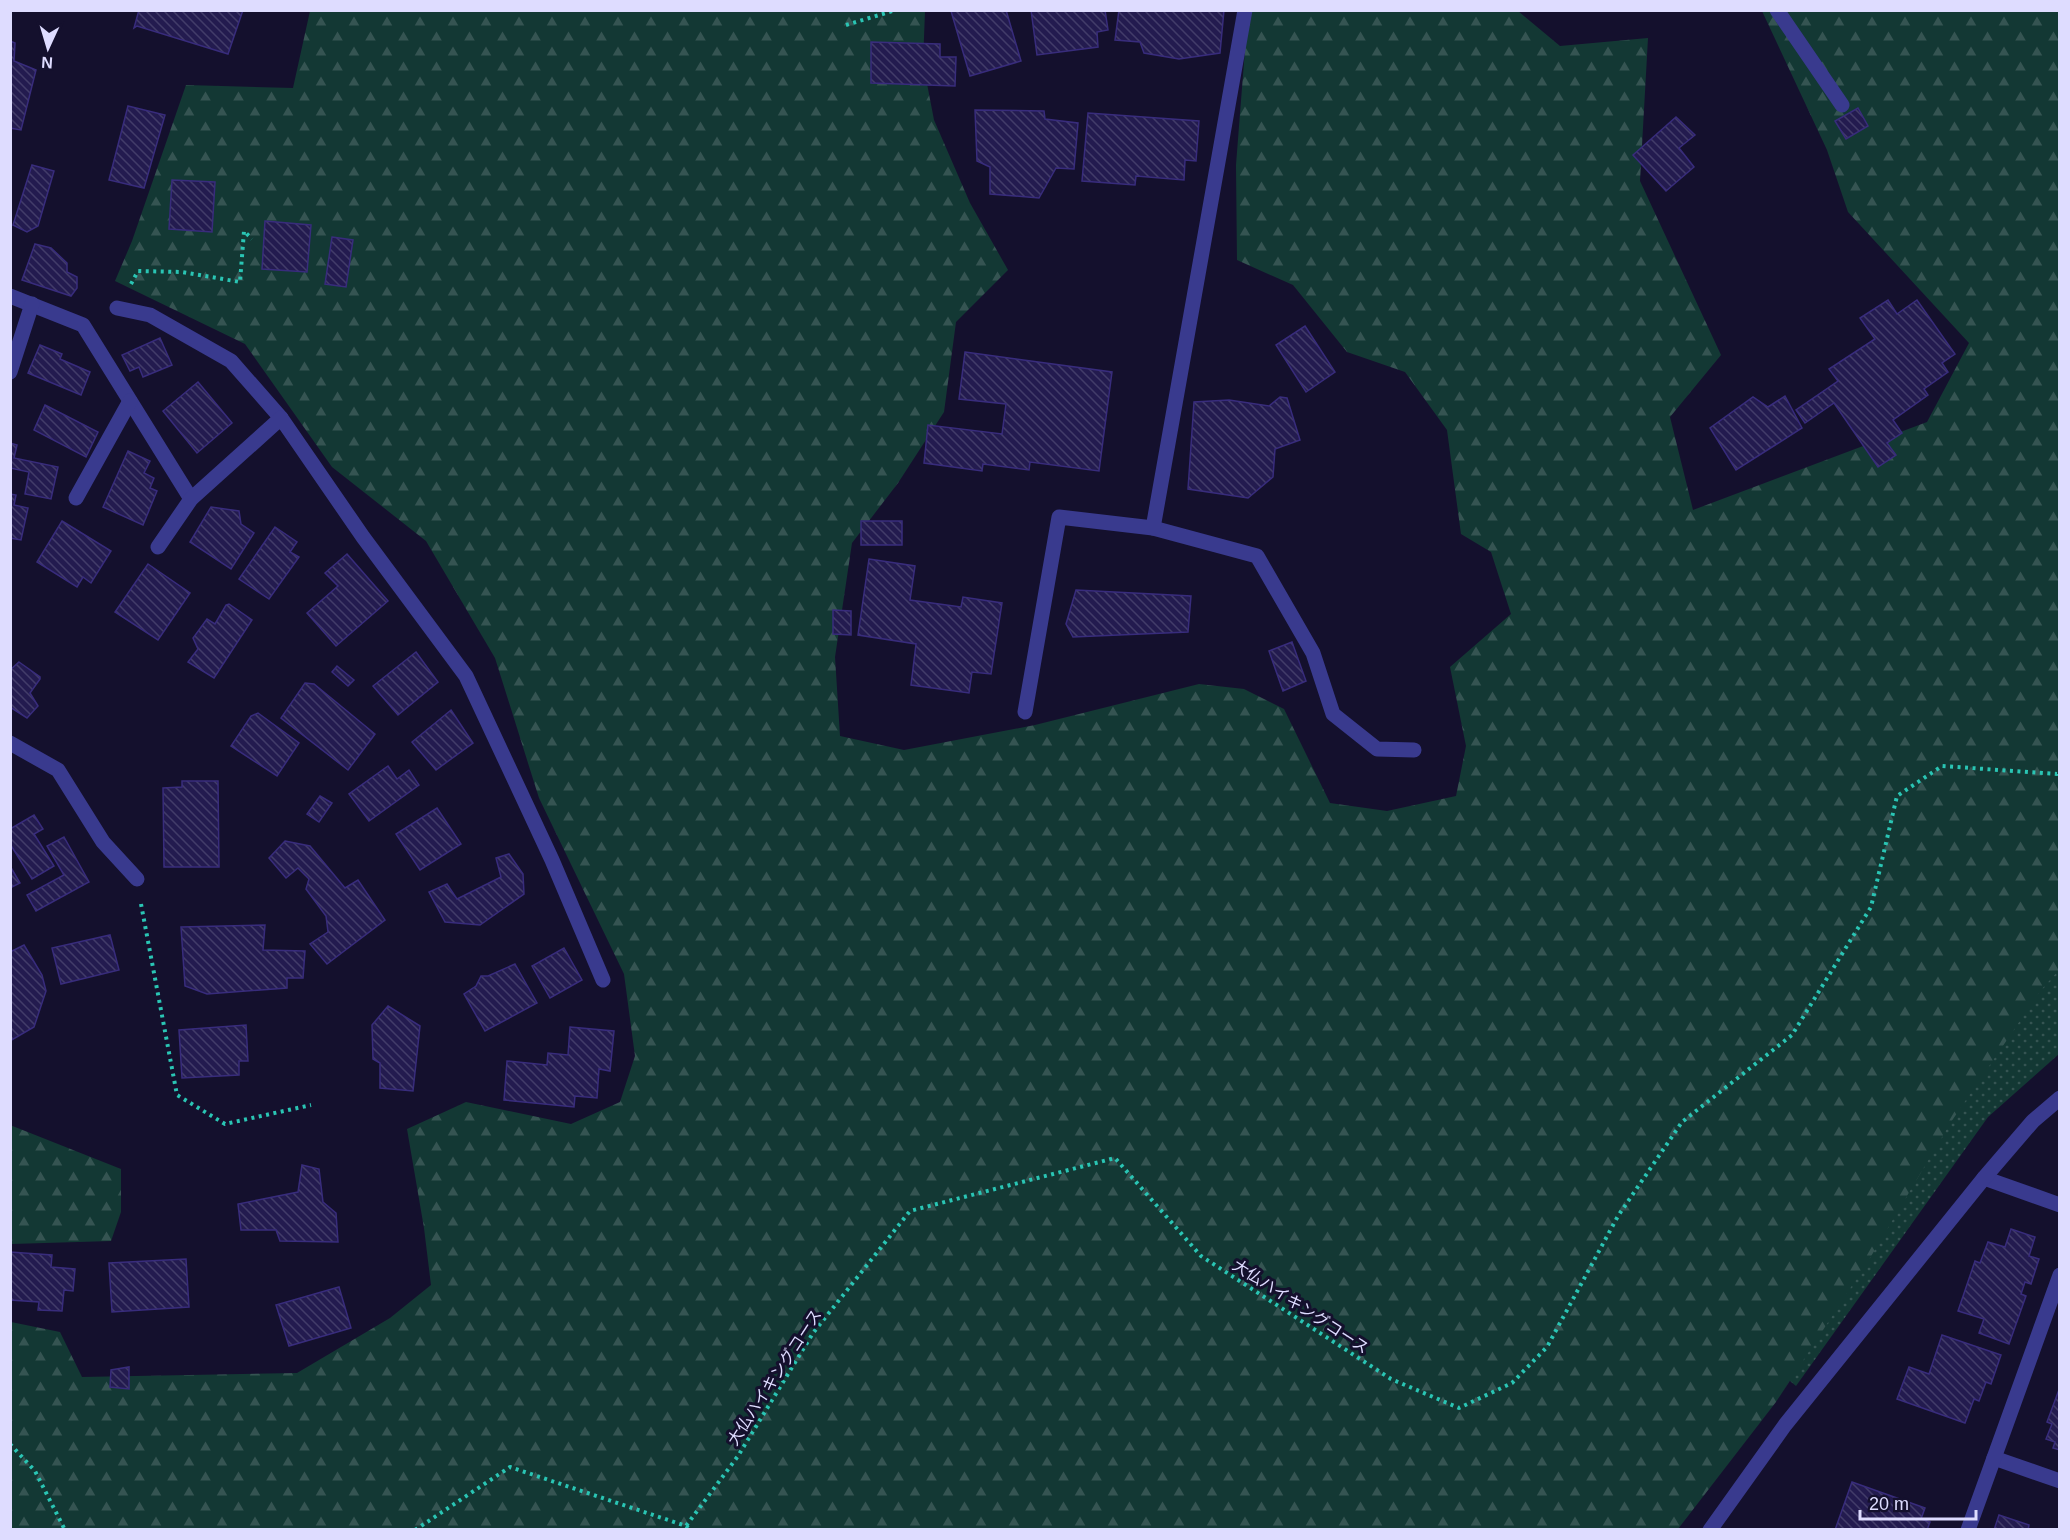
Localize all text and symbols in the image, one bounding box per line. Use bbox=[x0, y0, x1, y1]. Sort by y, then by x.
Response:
north arrow bbox=[18, 18, 78, 78]
text: N bbox=[41, 54, 53, 71]
street label: 大仏ハイキングコース bbox=[1230, 1256, 1372, 1357]
street label: 大仏ハイキングコース bbox=[724, 1306, 825, 1448]
scale bar bbox=[1860, 1483, 1976, 1521]
text: 20 m bbox=[1869, 1494, 1909, 1514]

